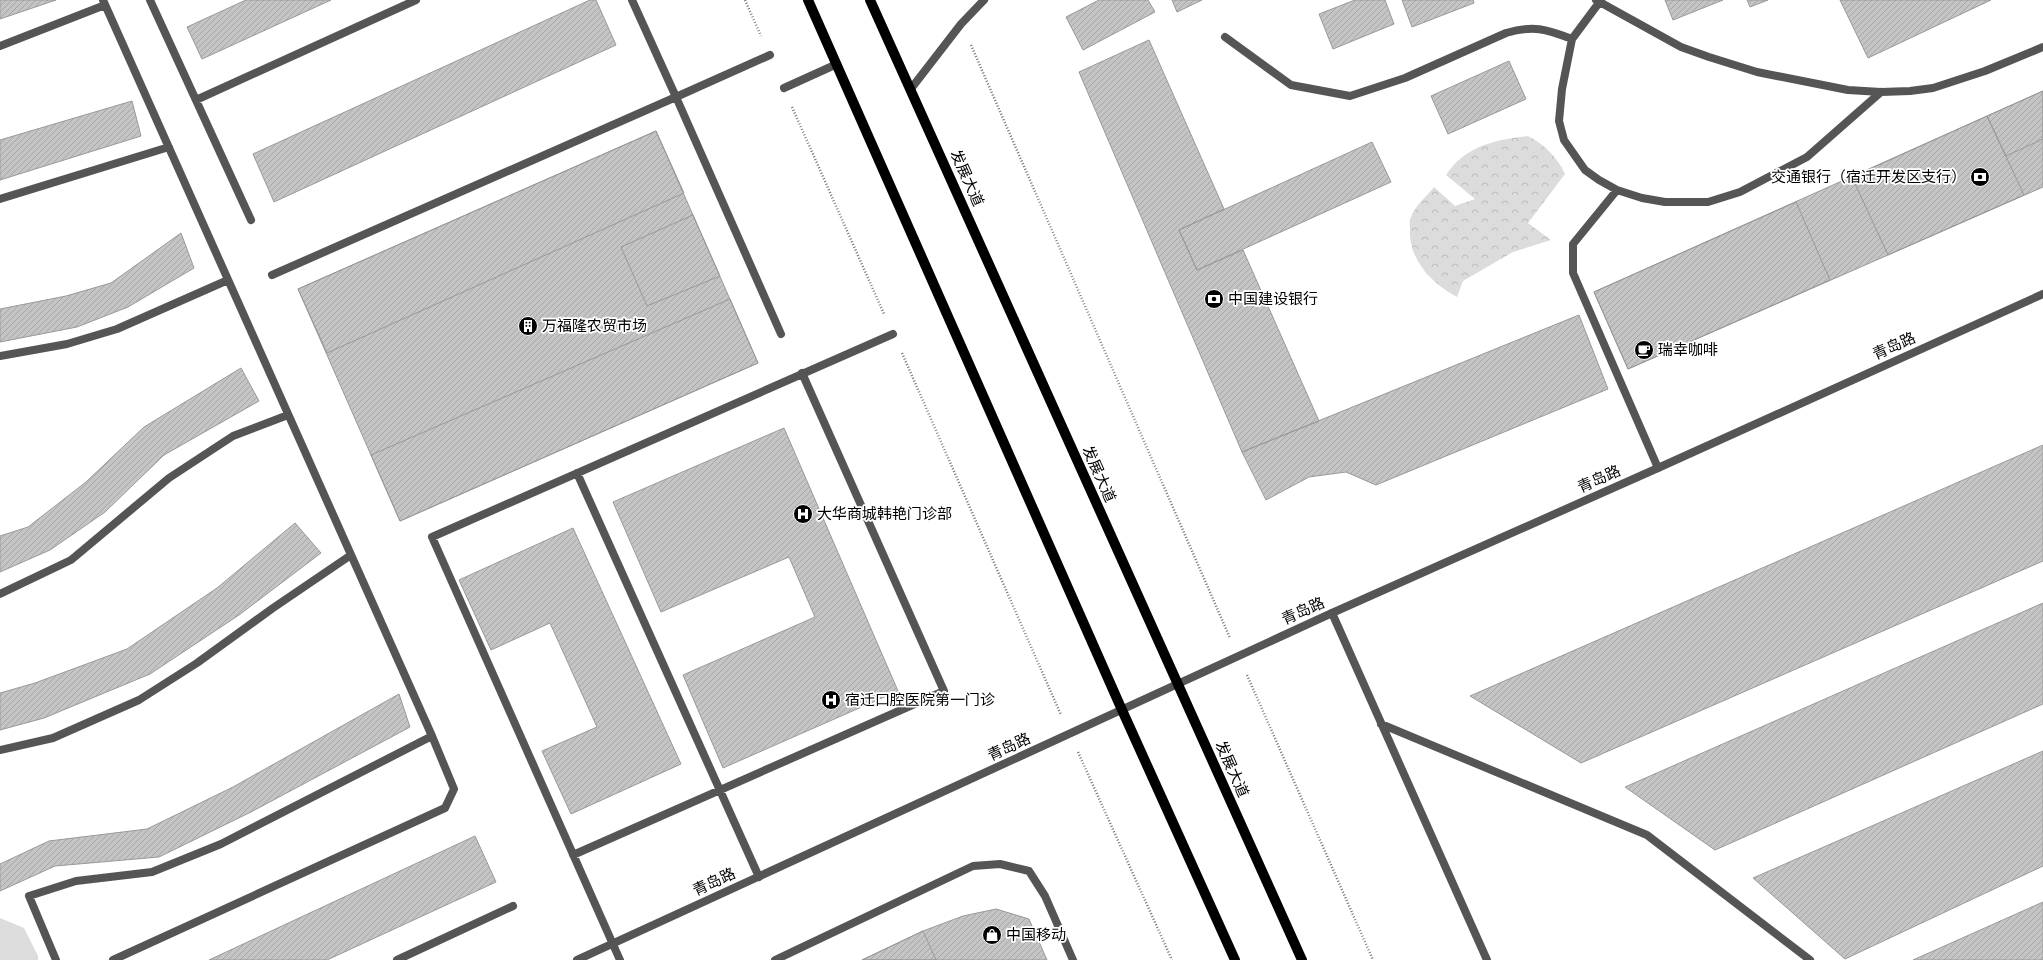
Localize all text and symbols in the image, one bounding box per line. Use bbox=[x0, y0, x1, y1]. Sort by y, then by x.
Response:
street label: 发展大道 bbox=[947, 147, 987, 209]
bank icon: 交通银行（宿迁开发区支行） bbox=[1969, 166, 1991, 188]
place label: 交通银行（宿迁开发区支行） bbox=[1771, 168, 1966, 186]
bank icon: 中国建设银行 bbox=[1203, 288, 1225, 310]
place label: 中国建设银行 bbox=[1228, 290, 1318, 308]
building icon: 万福隆农贸市场 bbox=[517, 315, 539, 337]
place label: 万福隆农贸市场 bbox=[542, 317, 647, 335]
street label: 青岛路 bbox=[1870, 329, 1918, 363]
cafe icon: 瑞幸咖啡 bbox=[1633, 339, 1655, 361]
place label: 瑞幸咖啡 bbox=[1658, 341, 1718, 359]
street label: 发展大道 bbox=[1079, 443, 1119, 505]
street label: 青岛路 bbox=[1575, 462, 1623, 496]
hospital icon: 大华商城韩艳门诊部 bbox=[792, 503, 814, 525]
place label: 大华商城韩艳门诊部 bbox=[817, 505, 952, 523]
street label: 青岛路 bbox=[1279, 594, 1327, 628]
hospital icon: 宿迁口腔医院第一门诊 bbox=[820, 689, 842, 711]
place label: 宿迁口腔医院第一门诊 bbox=[845, 691, 995, 709]
street label: 青岛路 bbox=[985, 729, 1033, 765]
street label: 发展大道 bbox=[1212, 738, 1252, 800]
street label: 青岛路 bbox=[690, 864, 738, 900]
shop icon: 中国移动 bbox=[981, 924, 1003, 946]
place label: 中国移动 bbox=[1006, 926, 1066, 944]

